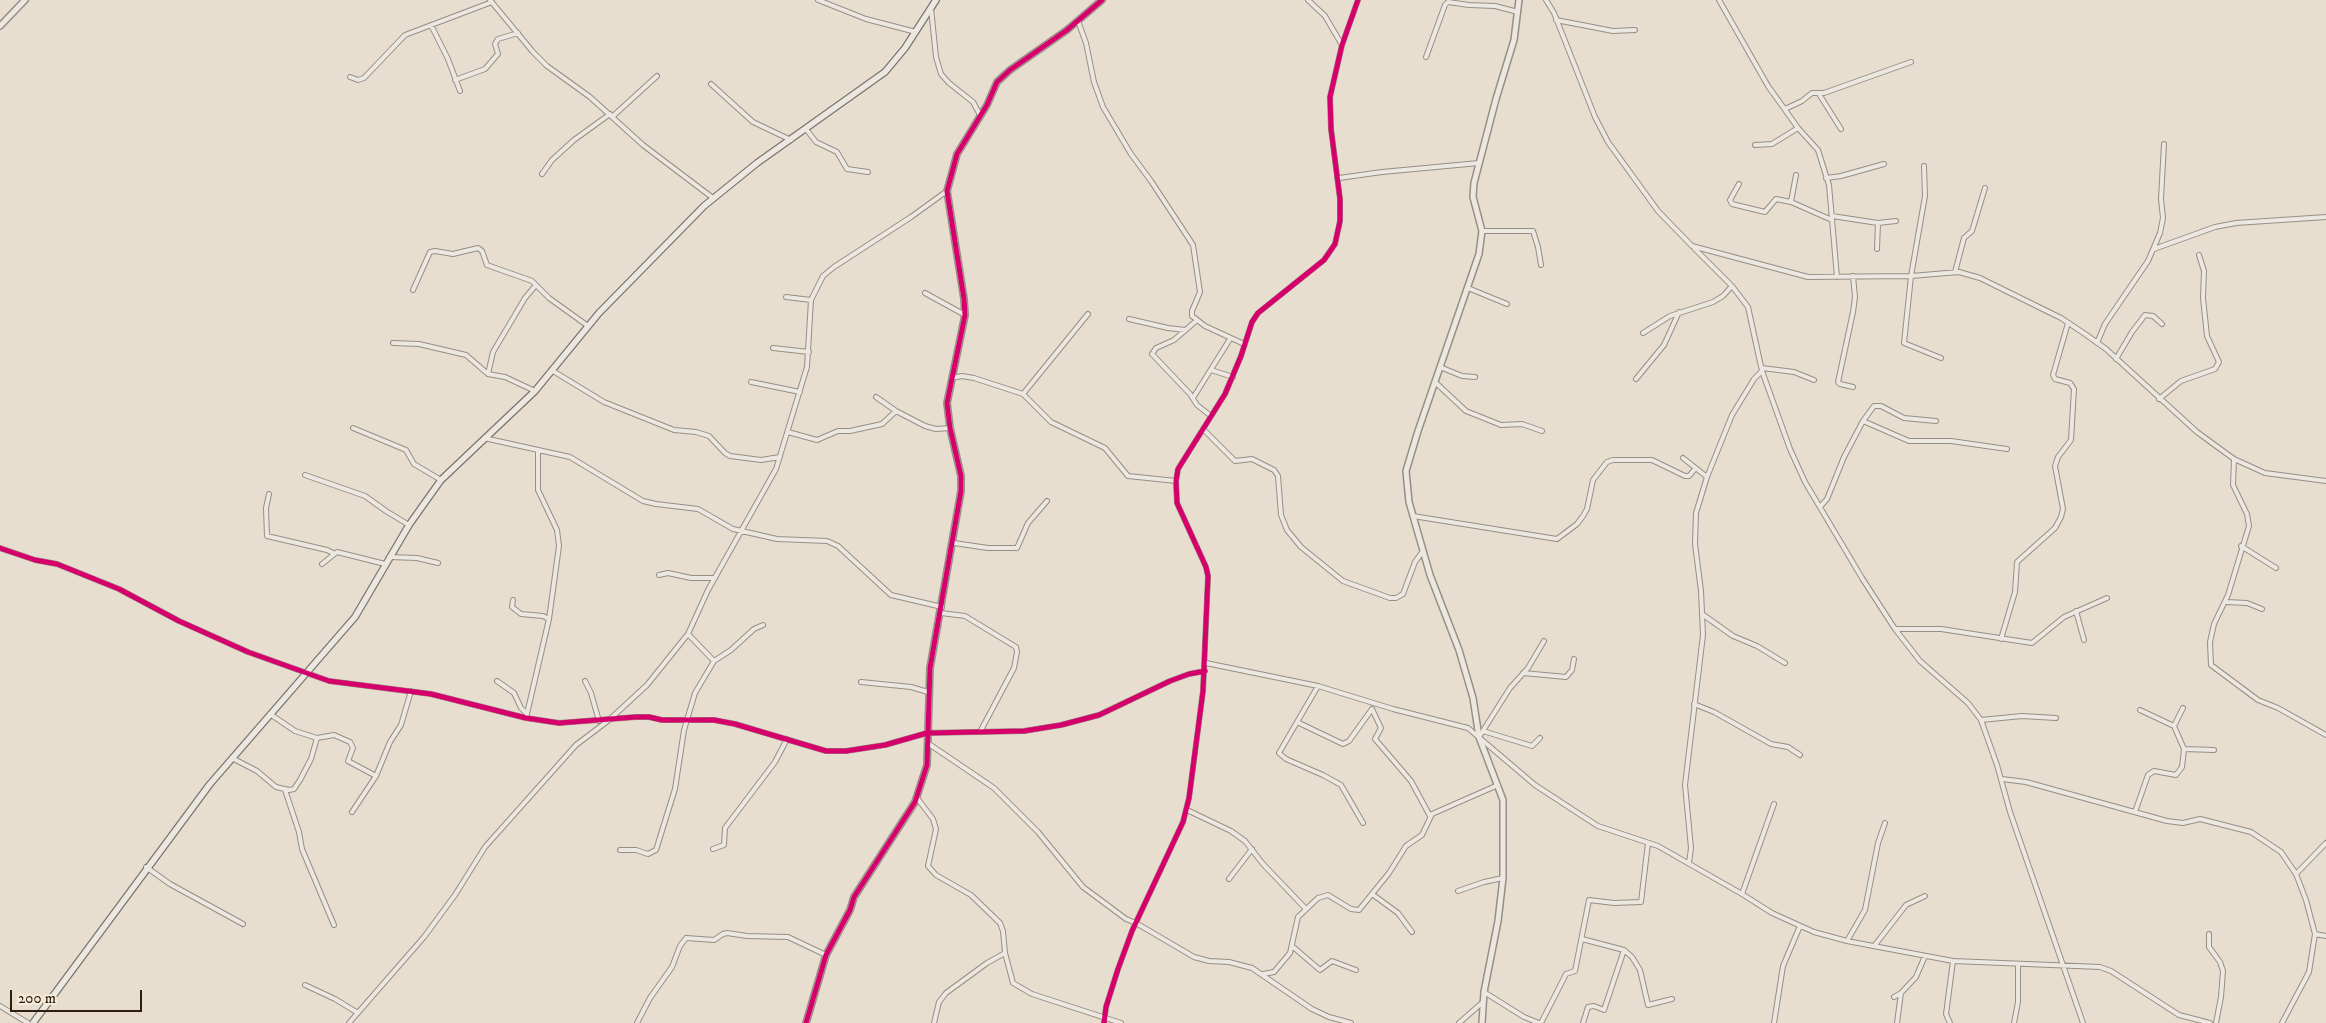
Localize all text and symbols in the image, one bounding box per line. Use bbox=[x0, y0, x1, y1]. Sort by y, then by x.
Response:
scale bar bbox=[12, 980, 145, 1012]
text: 200 m bbox=[18, 989, 56, 1008]

